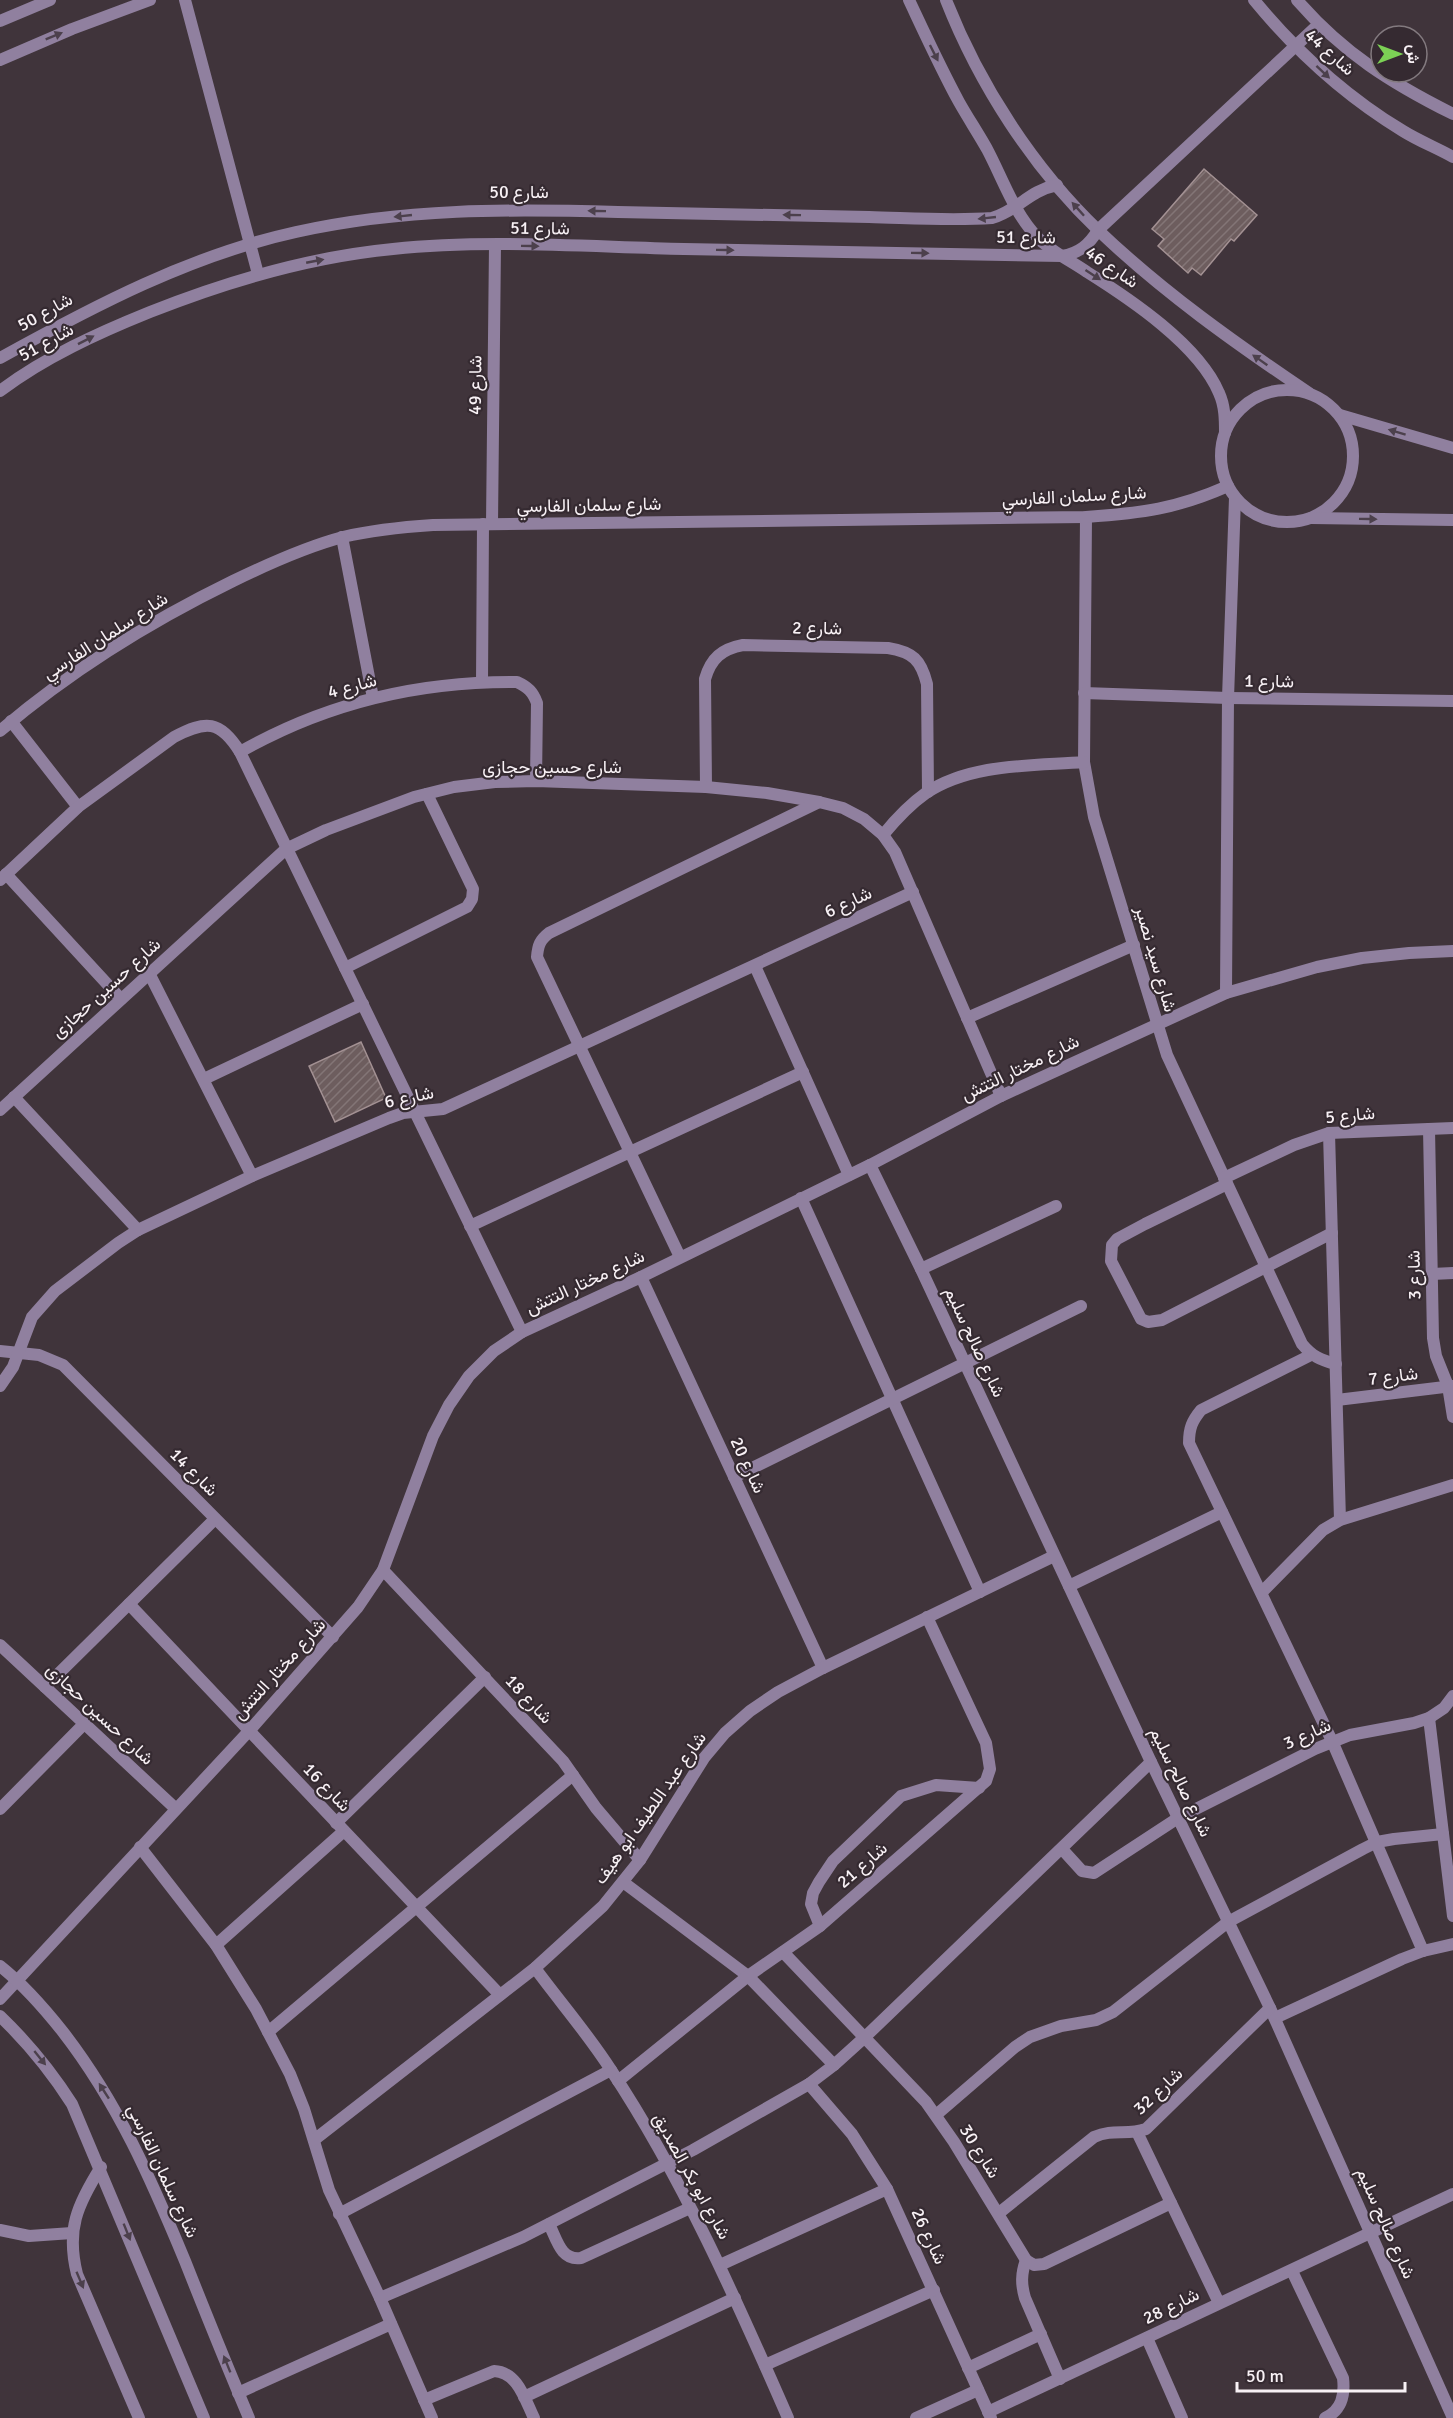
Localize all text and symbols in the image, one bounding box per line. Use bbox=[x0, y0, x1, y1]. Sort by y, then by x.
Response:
street label: شارع 44 bbox=[1300, 24, 1360, 81]
north arrow bbox=[1369, 24, 1429, 84]
one-way arrow bbox=[45, 31, 63, 41]
one-way arrow bbox=[930, 44, 939, 61]
text: ش bbox=[1403, 44, 1423, 64]
one-way arrow bbox=[1316, 65, 1331, 79]
street label: شارع 50 bbox=[489, 181, 549, 204]
one-way arrow bbox=[1071, 201, 1085, 216]
one-way arrow bbox=[588, 206, 607, 216]
one-way arrow bbox=[783, 210, 802, 220]
one-way arrow bbox=[393, 211, 412, 221]
one-way arrow bbox=[977, 213, 996, 223]
street label: شارع 51 bbox=[510, 216, 570, 241]
street label: شارع 51 bbox=[996, 225, 1056, 250]
one-way arrow bbox=[520, 241, 539, 251]
street label: شارع 46 bbox=[1081, 241, 1143, 294]
one-way arrow bbox=[715, 245, 734, 254]
one-way arrow bbox=[910, 248, 929, 258]
one-way arrow bbox=[306, 256, 325, 265]
one-way arrow bbox=[1084, 269, 1100, 281]
street label: شارع 50 bbox=[14, 288, 77, 337]
street label: شارع 51 bbox=[15, 318, 78, 367]
one-way arrow bbox=[78, 335, 95, 345]
one-way arrow bbox=[1253, 354, 1269, 366]
street label: شارع 49 bbox=[463, 355, 488, 415]
one-way arrow bbox=[1388, 427, 1406, 436]
street label: شارع سلمان الفارسي bbox=[1001, 481, 1147, 515]
street label: شارع سلمان الفارسي bbox=[516, 493, 662, 521]
one-way arrow bbox=[1359, 514, 1378, 524]
street label: شارع سلمان الفارسي bbox=[38, 587, 174, 688]
street label: شارع 2 bbox=[792, 617, 842, 640]
street label: شارع 4 bbox=[325, 669, 379, 704]
street label: شارع 1 bbox=[1244, 670, 1294, 693]
street label: شارع حسين حجازى bbox=[482, 756, 622, 779]
street label: شارع 6 bbox=[821, 881, 876, 923]
street label: شارع سيد نصير bbox=[1129, 903, 1182, 1015]
street label: شارع حسين حجازى bbox=[47, 933, 166, 1044]
street label: شارع مختار التتش bbox=[957, 1030, 1083, 1107]
street label: شارع 6 bbox=[382, 1081, 436, 1114]
street label: شارع 5 bbox=[1324, 1102, 1376, 1129]
street label: شارع مختار التتش bbox=[522, 1245, 648, 1320]
street label: شارع 3 bbox=[1403, 1250, 1426, 1300]
street label: شارع صالح سليم bbox=[939, 1283, 1010, 1401]
street label: شارع 7 bbox=[1367, 1362, 1419, 1391]
street label: شارع 20 bbox=[725, 1433, 771, 1497]
street label: شارع 14 bbox=[164, 1443, 223, 1502]
street label: شارع مختار التتش bbox=[228, 1614, 331, 1725]
street label: شارع حسين حجازى bbox=[41, 1658, 158, 1770]
street label: شارع 18 bbox=[500, 1670, 557, 1729]
street label: شارع 3 bbox=[1280, 1714, 1335, 1755]
street label: شارع صالح سليم bbox=[1144, 1724, 1217, 1841]
street label: شارع عبد اللطيف ابو هيف bbox=[589, 1728, 712, 1889]
street label: شارع 16 bbox=[298, 1758, 356, 1817]
street label: شارع 21 bbox=[832, 1837, 892, 1894]
one-way arrow bbox=[33, 2050, 46, 2065]
street label: شارع 32 bbox=[1129, 2063, 1188, 2120]
one-way arrow bbox=[98, 2082, 109, 2099]
street label: شارع سلمان الفارسي bbox=[119, 2101, 204, 2243]
street label: شارع ابو بكر الصديق bbox=[647, 2109, 736, 2243]
street label: شارع 30 bbox=[954, 2120, 1005, 2183]
street label: شارع صالح سليم bbox=[1351, 2164, 1420, 2282]
street label: شارع 26 bbox=[906, 2204, 952, 2268]
one-way arrow bbox=[122, 2223, 132, 2241]
one-way arrow bbox=[75, 2272, 85, 2290]
street label: شارع 28 bbox=[1139, 2283, 1203, 2330]
one-way arrow bbox=[222, 2355, 231, 2373]
scale bar bbox=[1237, 2355, 1405, 2393]
text: 50 m bbox=[1246, 2365, 1284, 2387]

